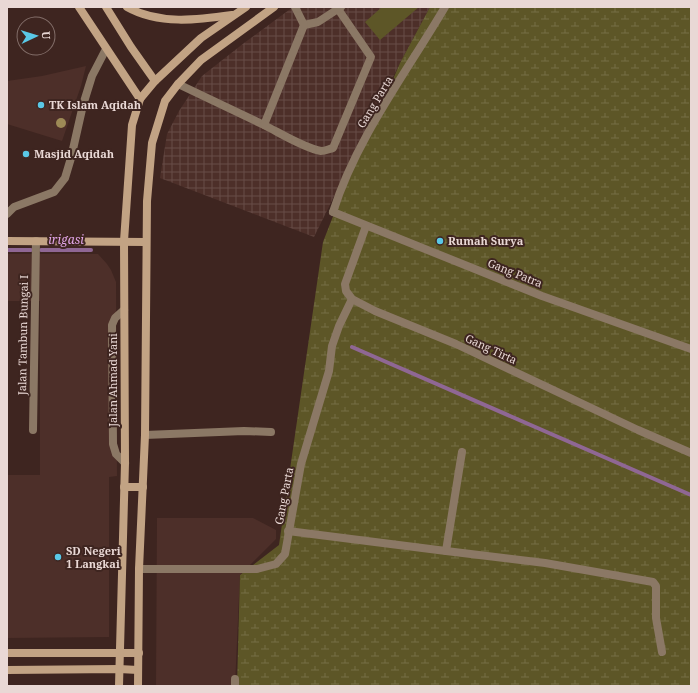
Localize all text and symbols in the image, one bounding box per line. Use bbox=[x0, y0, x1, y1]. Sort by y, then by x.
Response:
north arrow bbox=[16, 16, 56, 56]
text: U bbox=[39, 31, 54, 41]
street label: Gang Parta bbox=[353, 73, 396, 130]
place label: TK Islam Aqidah bbox=[49, 97, 142, 112]
marker: TK Islam Aqidah bbox=[36, 100, 46, 110]
place label: Masjid Aqidah bbox=[34, 146, 115, 161]
marker: Masjid Aqidah bbox=[21, 149, 31, 159]
water label: irigasi bbox=[48, 231, 84, 248]
place label: Rumah Surya bbox=[448, 233, 524, 248]
marker: Rumah Surya bbox=[435, 236, 445, 246]
street label: Gang Patra bbox=[486, 255, 545, 290]
street label: Jalan Tambun Bungai I bbox=[14, 275, 31, 396]
street label: Gang Tirta bbox=[463, 330, 520, 367]
street label: Jalan Ahmad Yani bbox=[105, 333, 120, 428]
street label: Gang Parta bbox=[271, 466, 296, 526]
place label: SD Negeri 1 Langkai bbox=[66, 543, 121, 571]
marker: SD Negeri 1 Langkai bbox=[53, 552, 63, 562]

